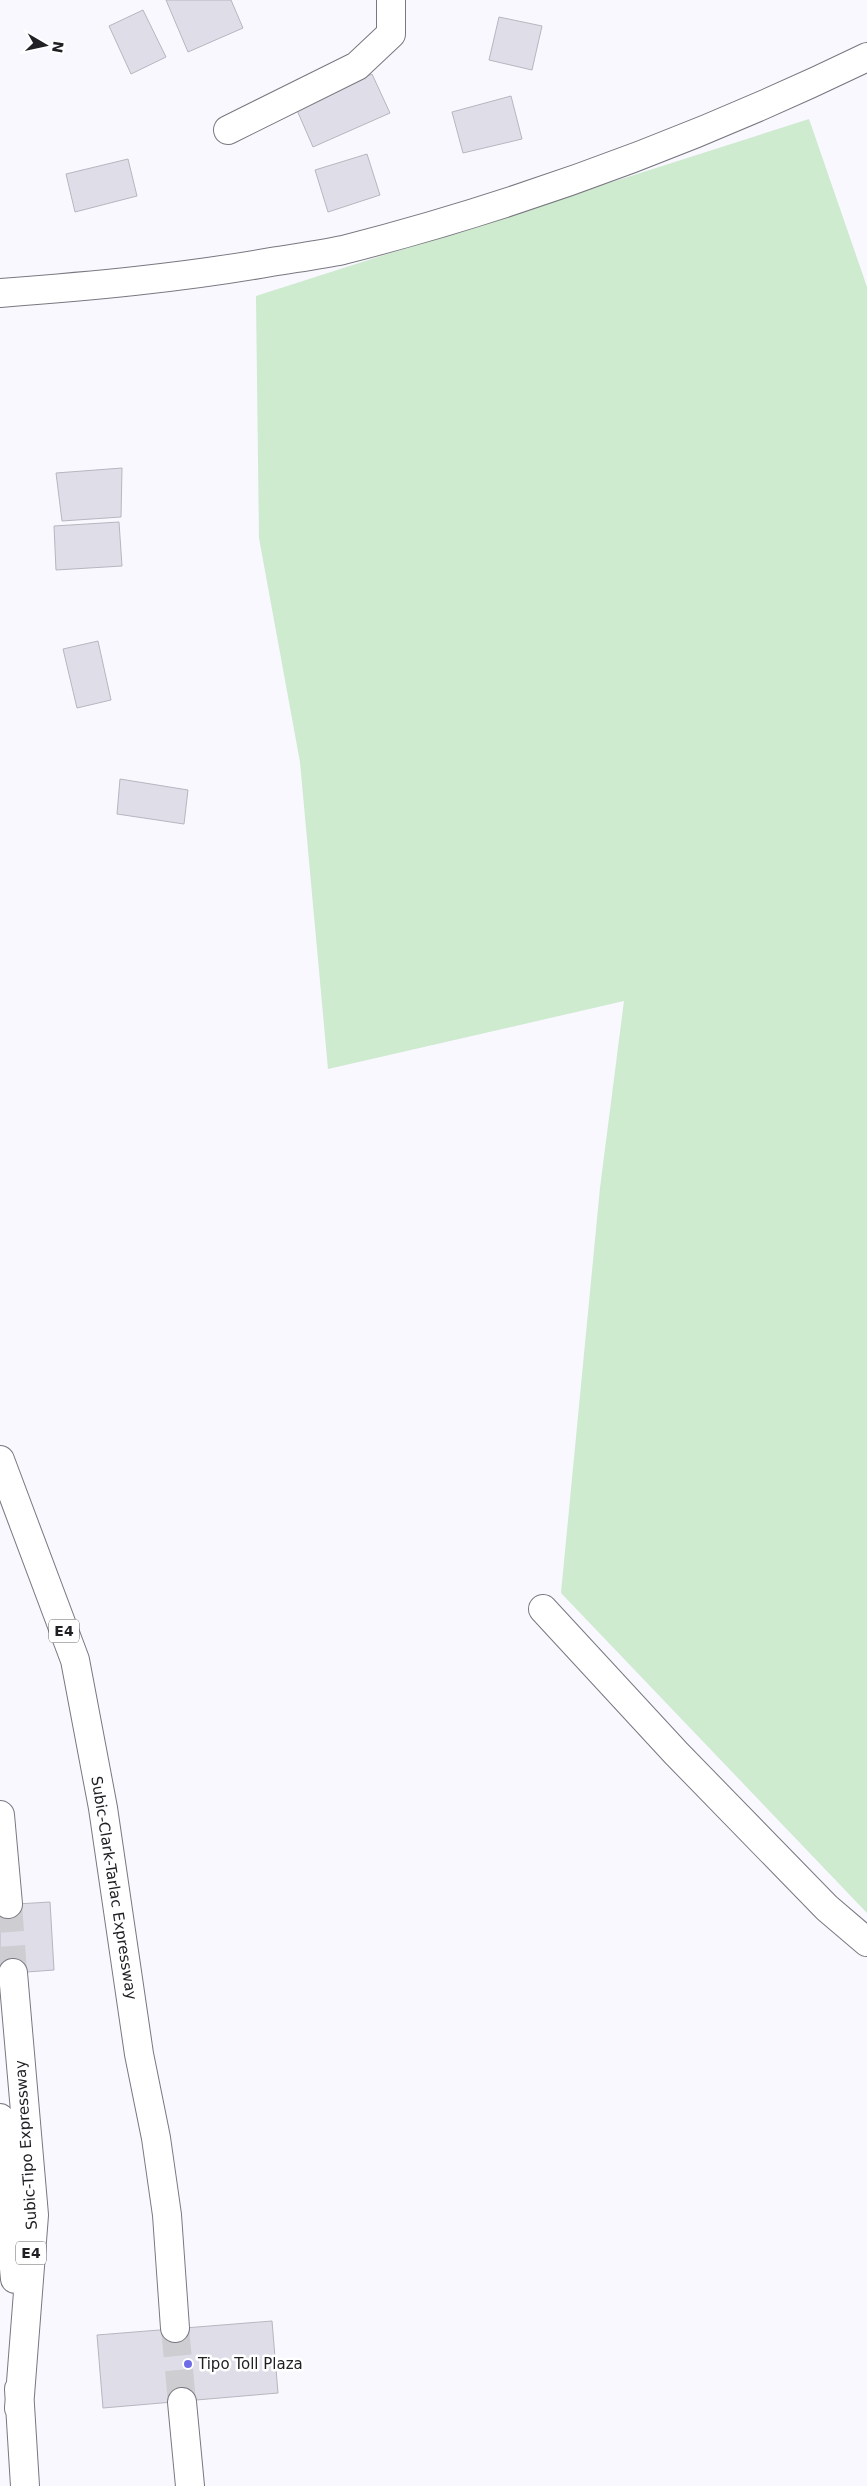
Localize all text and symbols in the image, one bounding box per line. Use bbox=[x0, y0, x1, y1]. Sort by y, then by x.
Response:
north arrow bbox=[20, 20, 70, 70]
text: N bbox=[49, 40, 67, 54]
road number: E4 bbox=[49, 1620, 79, 1642]
street label: Subic-Clark-Tarlac Expressway bbox=[87, 1775, 141, 2001]
street label: Subic-Tipo Expressway bbox=[11, 2059, 41, 2231]
road number: E4 bbox=[16, 2242, 46, 2264]
place label: Tipo Toll Plaza bbox=[197, 2355, 303, 2373]
marker: Tipo Toll Plaza bbox=[182, 2358, 194, 2370]

